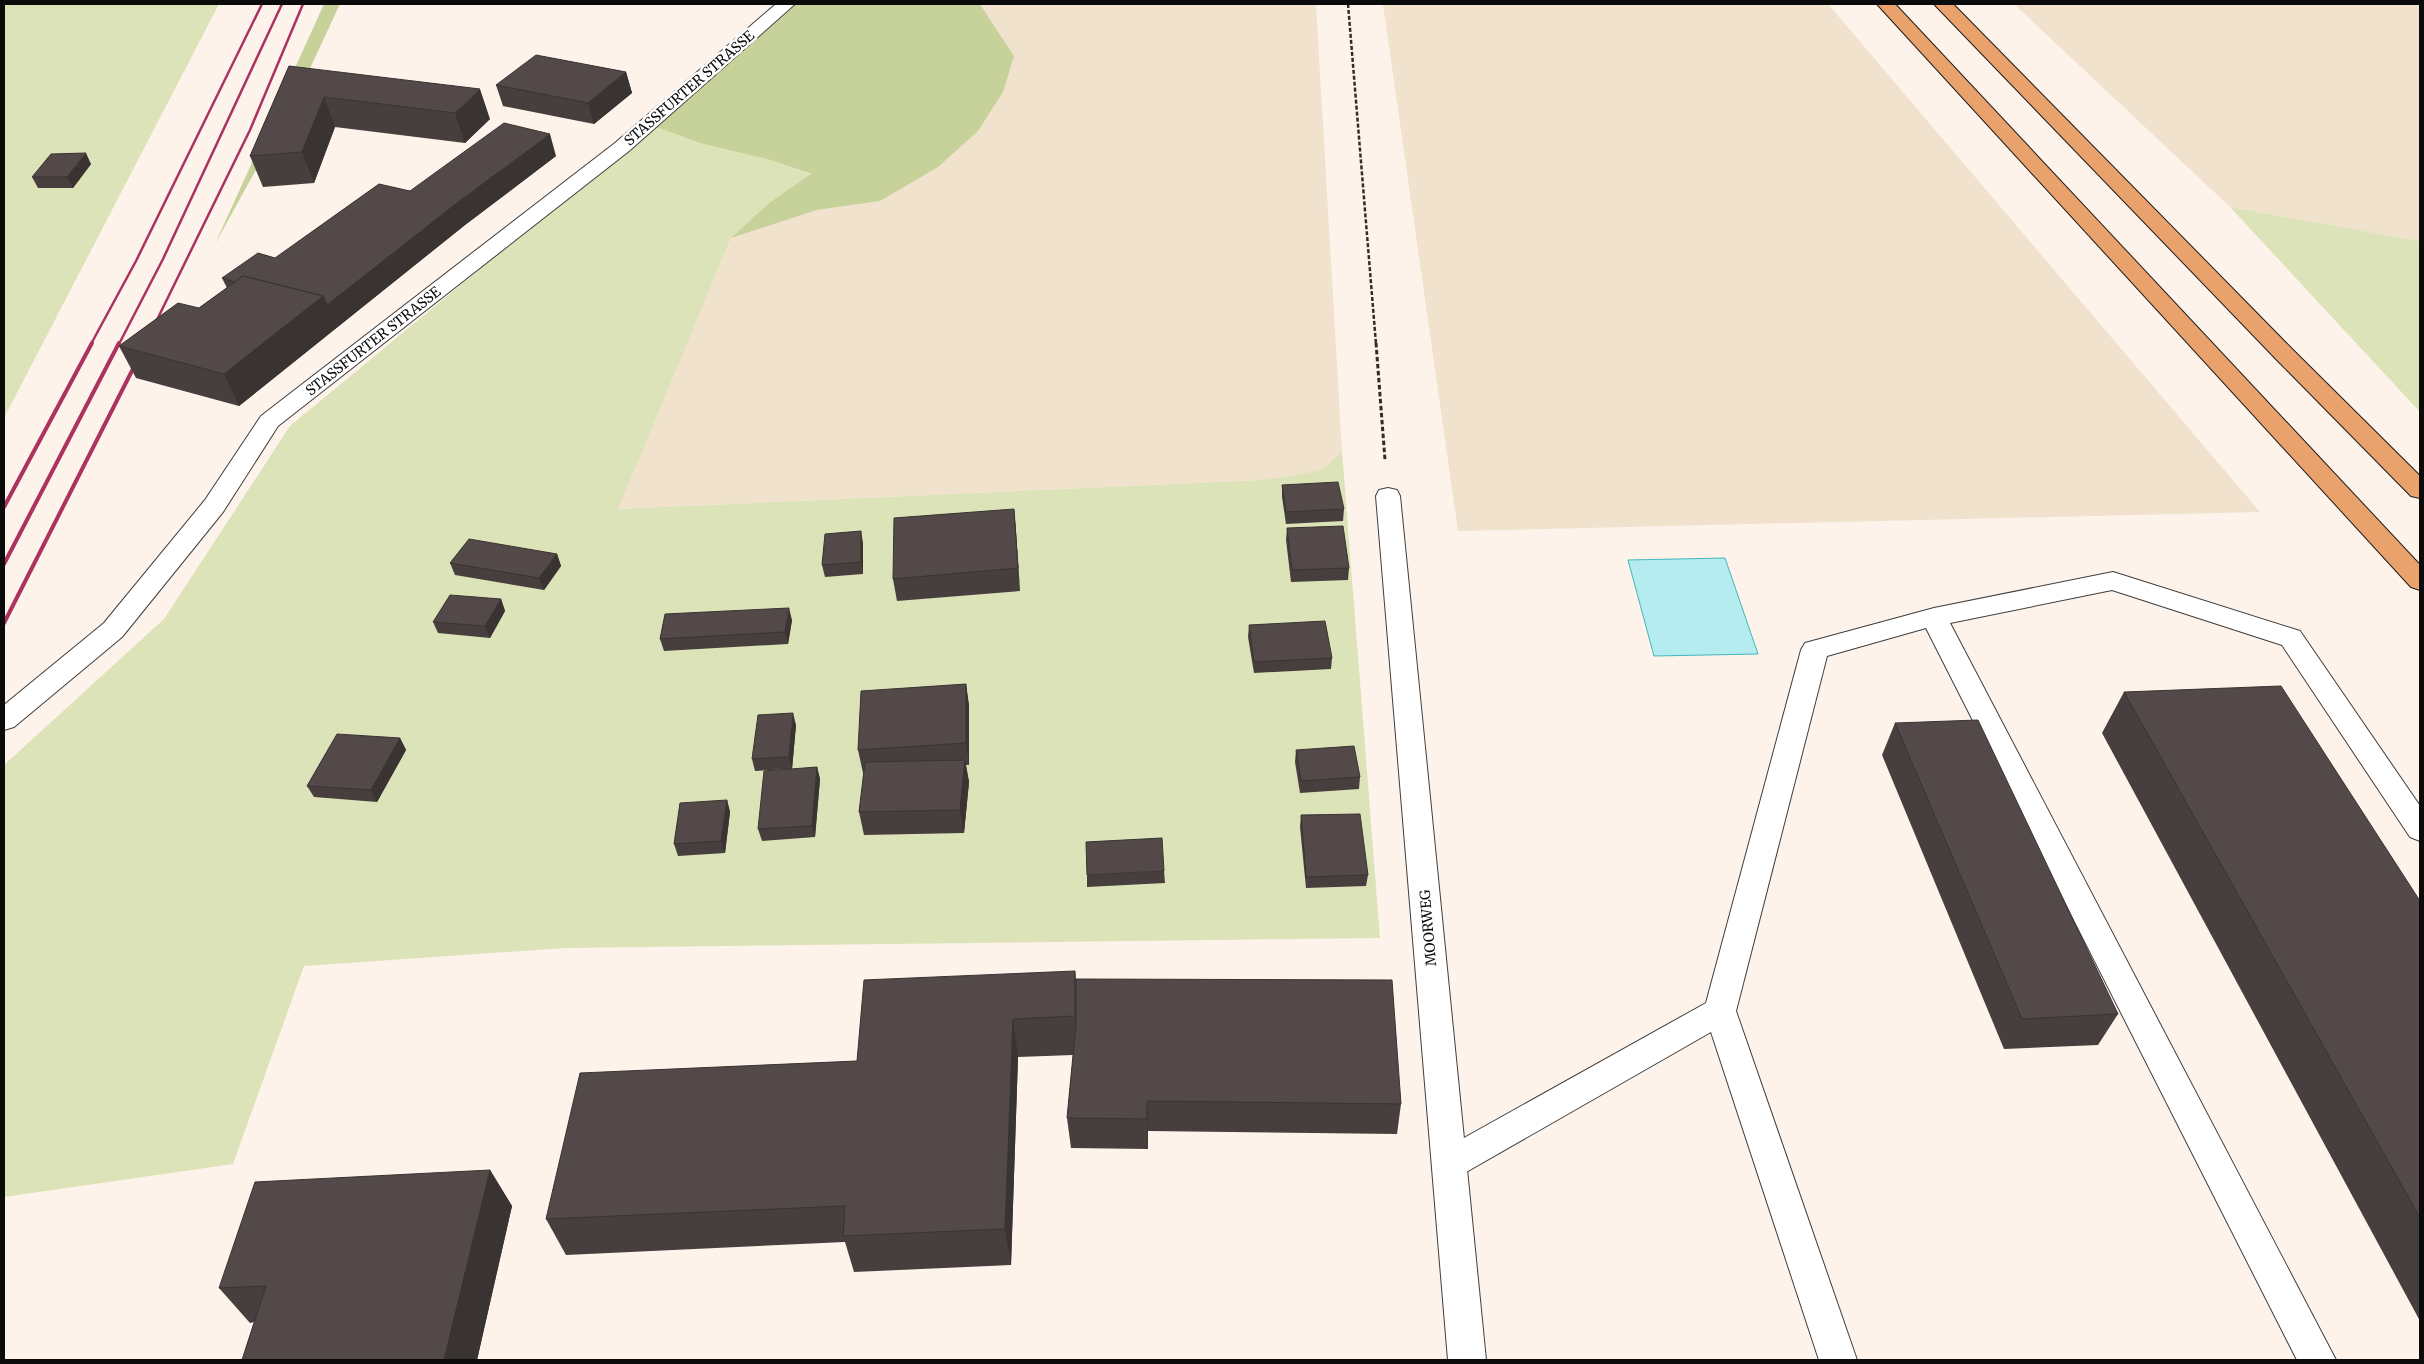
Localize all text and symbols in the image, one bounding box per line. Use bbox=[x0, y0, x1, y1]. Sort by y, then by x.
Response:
street label: STASSFURTER STRASSE bbox=[620, 26, 758, 149]
street label: STASSFURTER STRASSE bbox=[302, 283, 444, 399]
street label: MOORWEG bbox=[1416, 889, 1440, 967]

